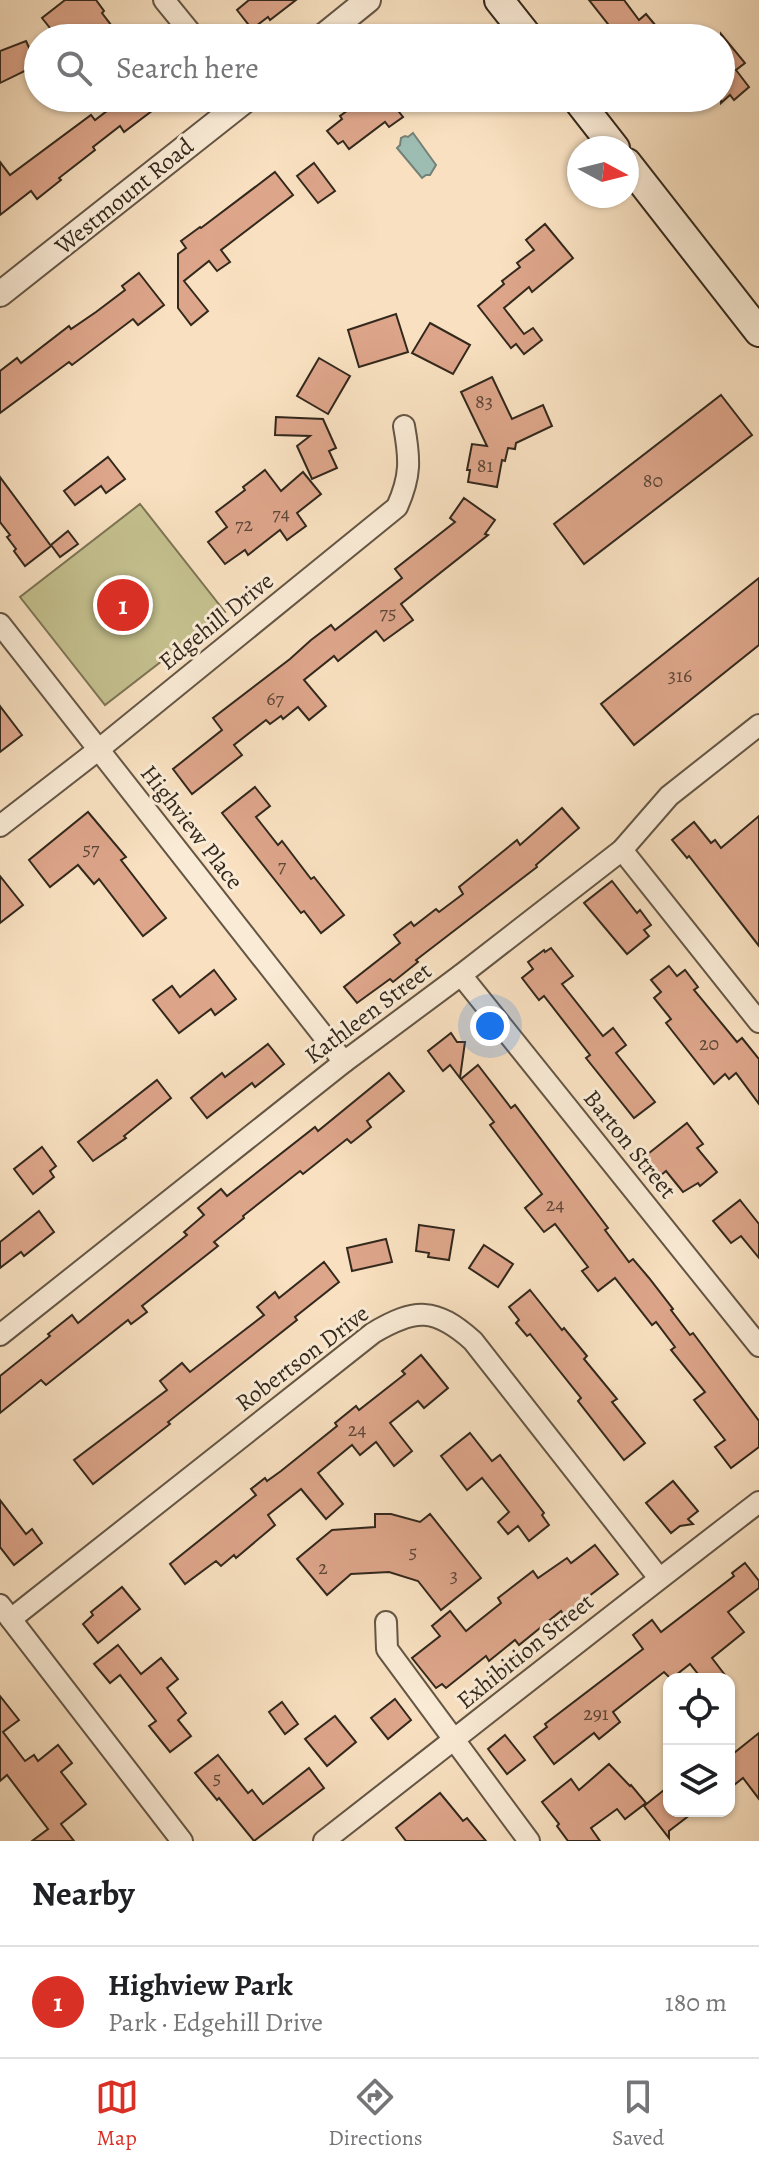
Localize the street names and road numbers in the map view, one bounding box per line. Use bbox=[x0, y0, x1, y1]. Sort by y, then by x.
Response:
street label: Westmount Road bbox=[47, 130, 200, 262]
street label: Edgehill Drive bbox=[152, 565, 280, 677]
street label: Highview Place bbox=[133, 758, 251, 896]
street label: Kathleen Street bbox=[298, 955, 438, 1071]
street label: Barton Street bbox=[576, 1083, 684, 1205]
street label: Robertson Drive bbox=[229, 1297, 375, 1419]
street label: Exhibition Street bbox=[450, 1586, 600, 1716]

